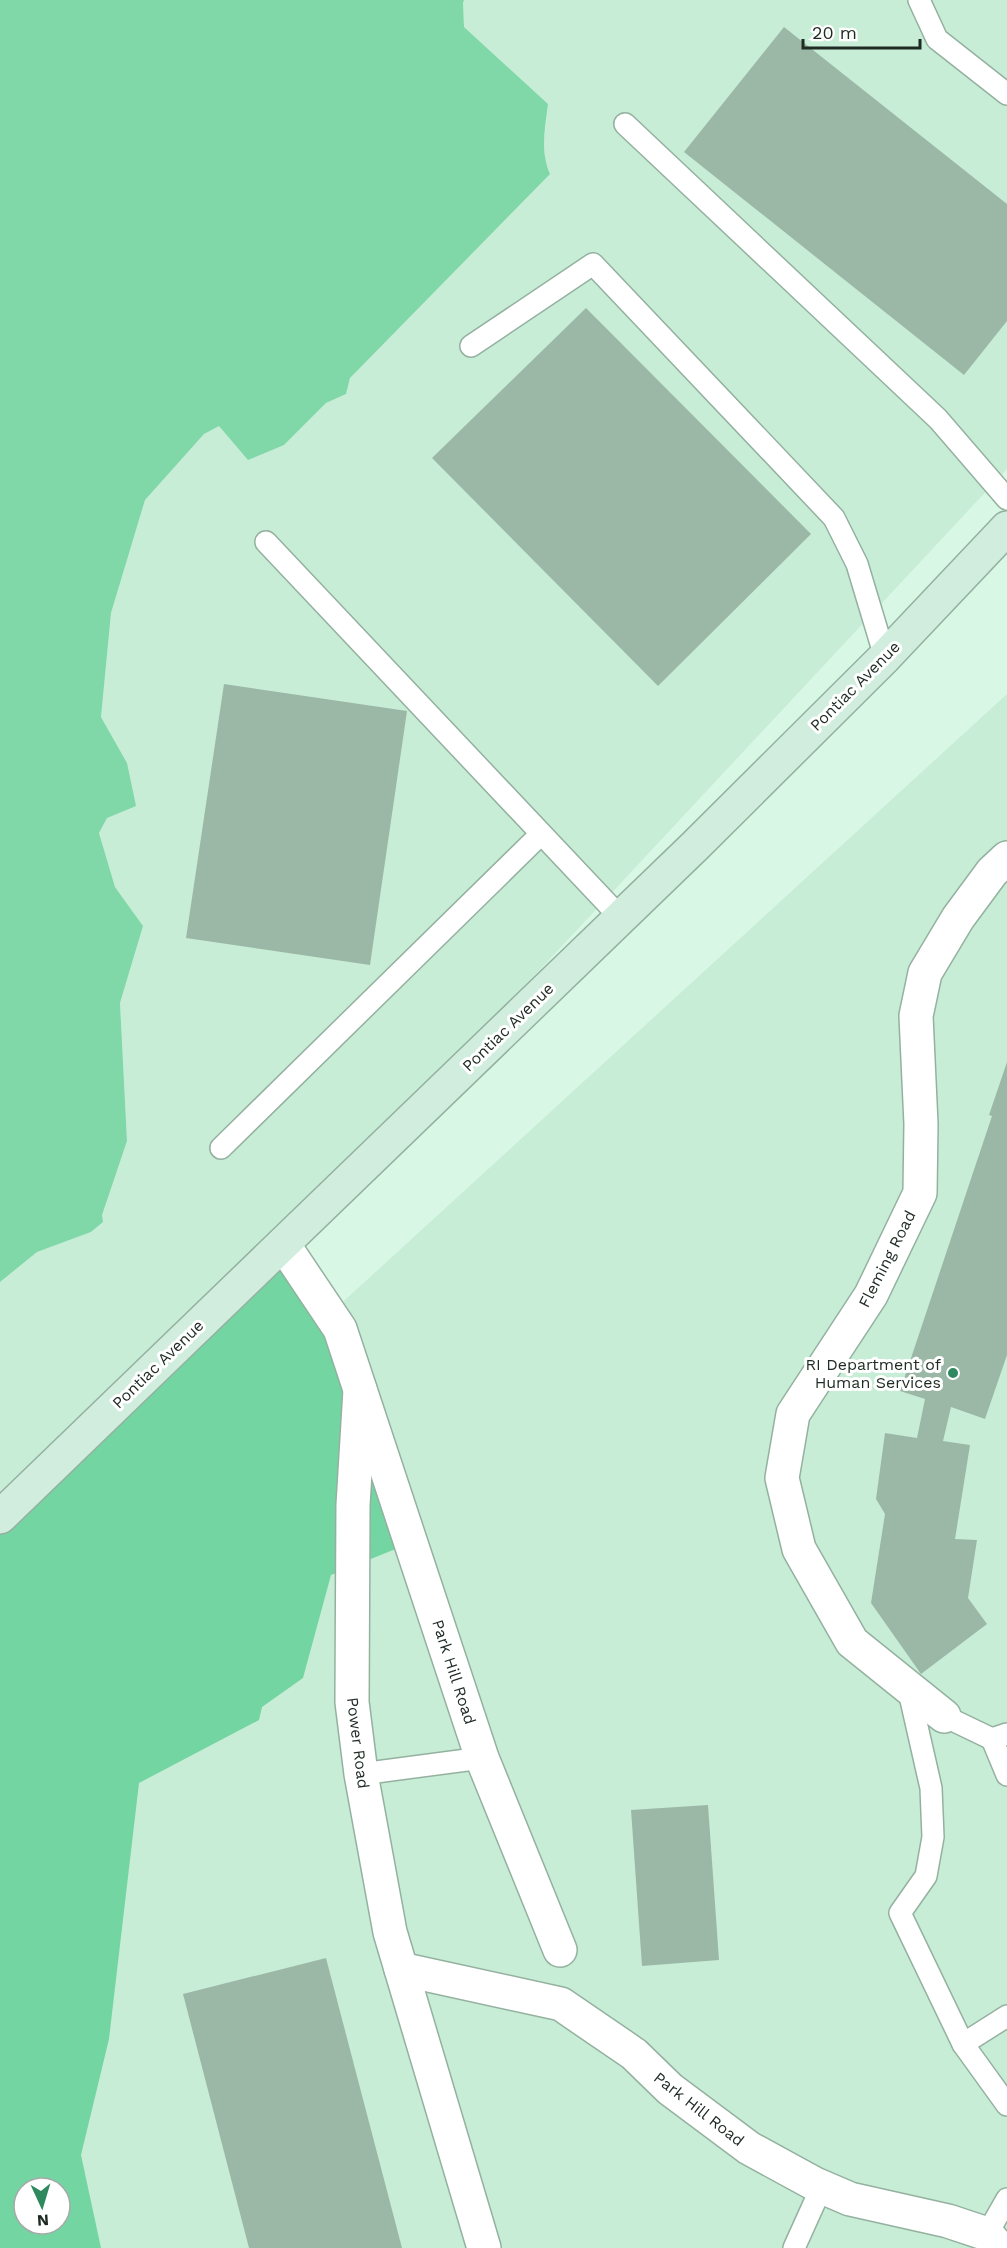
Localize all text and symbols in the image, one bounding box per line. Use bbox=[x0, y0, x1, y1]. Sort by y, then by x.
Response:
scale bar bbox=[803, 12, 920, 50]
text: 20 m bbox=[812, 22, 857, 43]
street label: Pontiac Avenue bbox=[806, 637, 904, 735]
street label: Pontiac Avenue bbox=[458, 979, 558, 1075]
street label: Fleming Road bbox=[854, 1207, 920, 1311]
street label: Pontiac Avenue bbox=[108, 1316, 208, 1412]
place label: RI Department of Human Services bbox=[805, 1355, 942, 1392]
marker: RI Department of Human Services bbox=[946, 1366, 960, 1380]
street label: Park Hill Road bbox=[428, 1617, 480, 1727]
street label: Power Road bbox=[343, 1696, 373, 1790]
street label: Park Hill Road bbox=[650, 2068, 748, 2150]
north arrow bbox=[12, 2176, 72, 2236]
text: N bbox=[36, 2211, 50, 2230]

